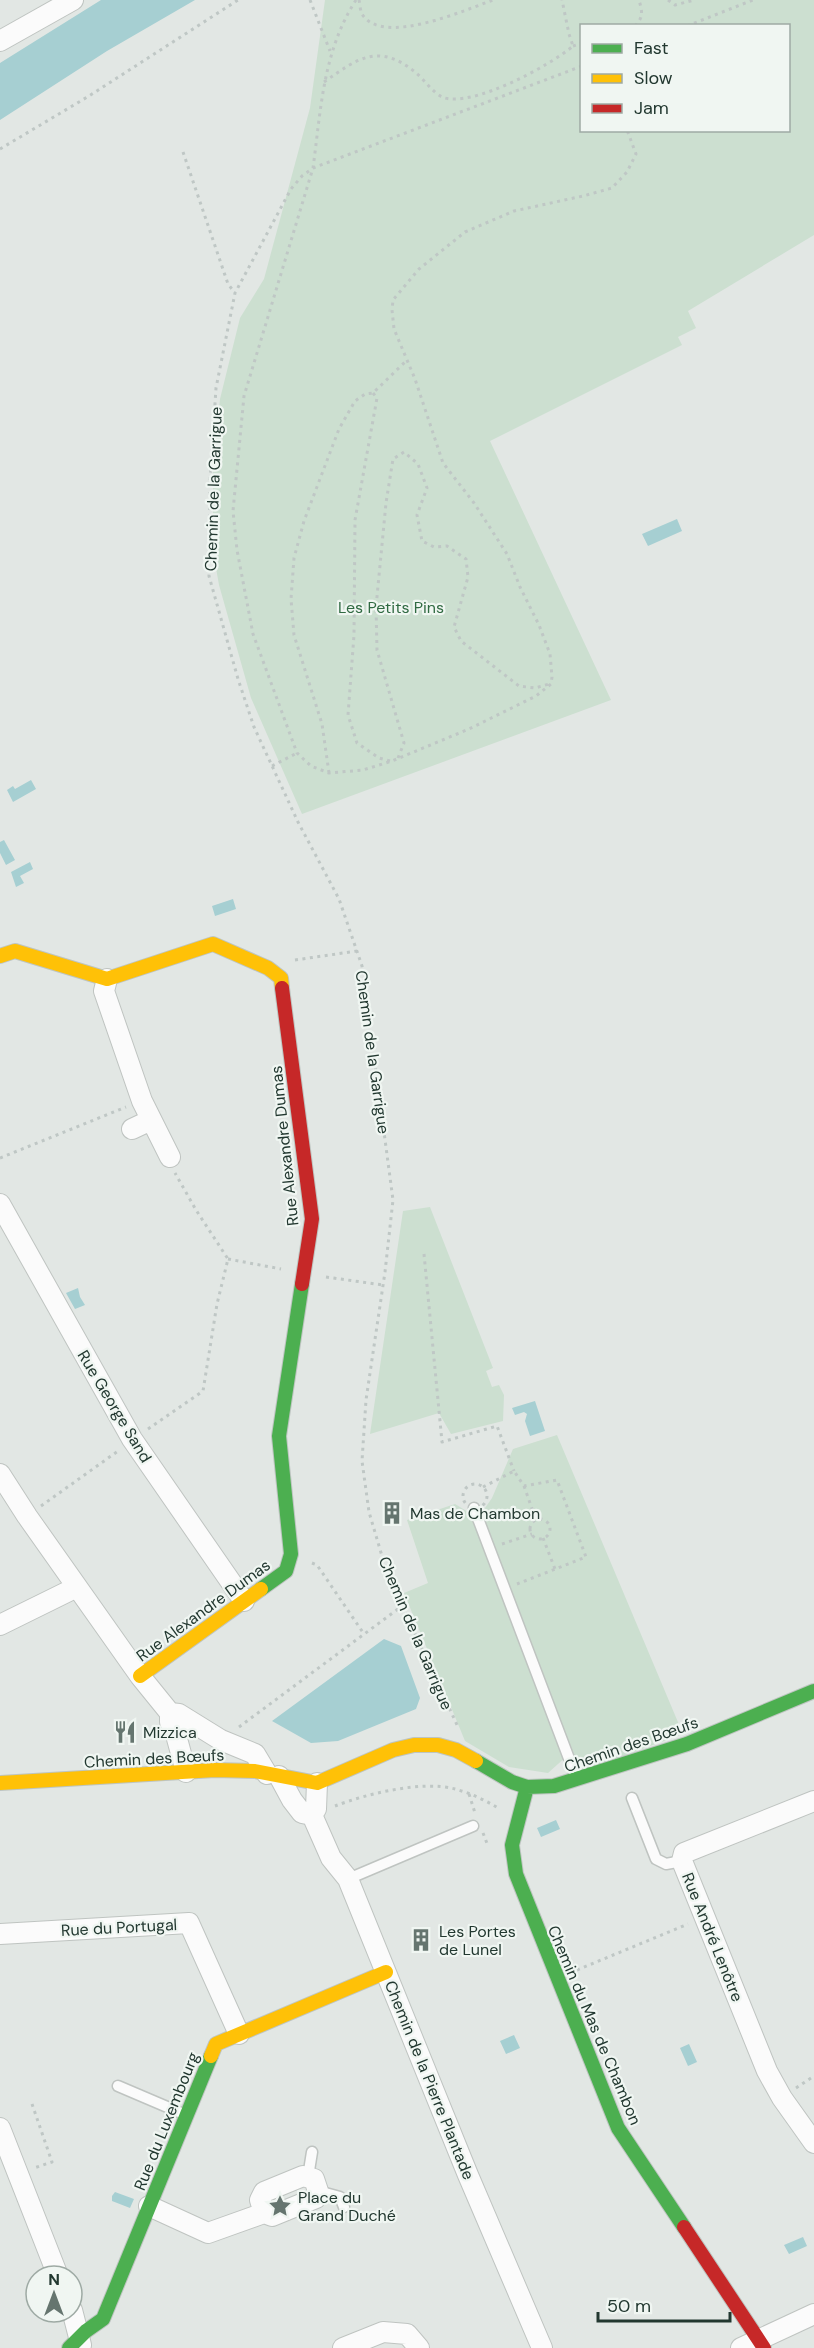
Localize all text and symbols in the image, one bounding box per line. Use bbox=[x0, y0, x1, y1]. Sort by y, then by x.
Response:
legend bbox=[580, 24, 790, 132]
text: Fast bbox=[634, 36, 669, 60]
text: Slow bbox=[634, 66, 673, 90]
text: Jam bbox=[634, 96, 669, 120]
street label: Chemin de la Garrigue bbox=[200, 406, 227, 572]
park label: Les Petits Pins bbox=[338, 597, 444, 618]
street label: Chemin de la Garrigue bbox=[351, 969, 394, 1135]
street label: Rue Alexandre Dumas bbox=[266, 1065, 303, 1227]
street label: Rue George Sand bbox=[73, 1346, 156, 1466]
building icon: Mas de Chambon bbox=[379, 1500, 405, 1526]
place label: Mas de Chambon bbox=[410, 1503, 540, 1524]
street label: Chemin de la Garrigue bbox=[374, 1553, 457, 1713]
street label: Rue Alexandre Dumas bbox=[132, 1555, 275, 1666]
street label: Chemin des Bœufs bbox=[561, 1712, 701, 1777]
restaurant icon: Mizzica bbox=[112, 1719, 138, 1745]
place label: Mizzica bbox=[143, 1722, 197, 1743]
street label: Chemin des Bœufs bbox=[83, 1744, 225, 1773]
street label: Rue André Lenôtre bbox=[677, 1870, 748, 2005]
street label: Rue du Portugal bbox=[60, 1914, 178, 1941]
place label: Les Portes de Lunel bbox=[439, 1921, 516, 1960]
street label: Chemin du Mas de Chambon bbox=[543, 1922, 646, 2128]
building icon: Les Portes de Lunel bbox=[408, 1927, 434, 1953]
street label: Chemin de la Pierre Plantade bbox=[380, 1977, 479, 2183]
street label: Rue du Luxembourg bbox=[129, 2049, 204, 2193]
place label: Place du Grand Duché bbox=[298, 2187, 396, 2226]
place icon: Place du Grand Duché bbox=[267, 2193, 293, 2219]
north arrow bbox=[24, 2264, 84, 2324]
text: N bbox=[48, 2269, 60, 2290]
scale bar bbox=[598, 2285, 730, 2323]
text: 50 m bbox=[607, 2294, 651, 2318]

